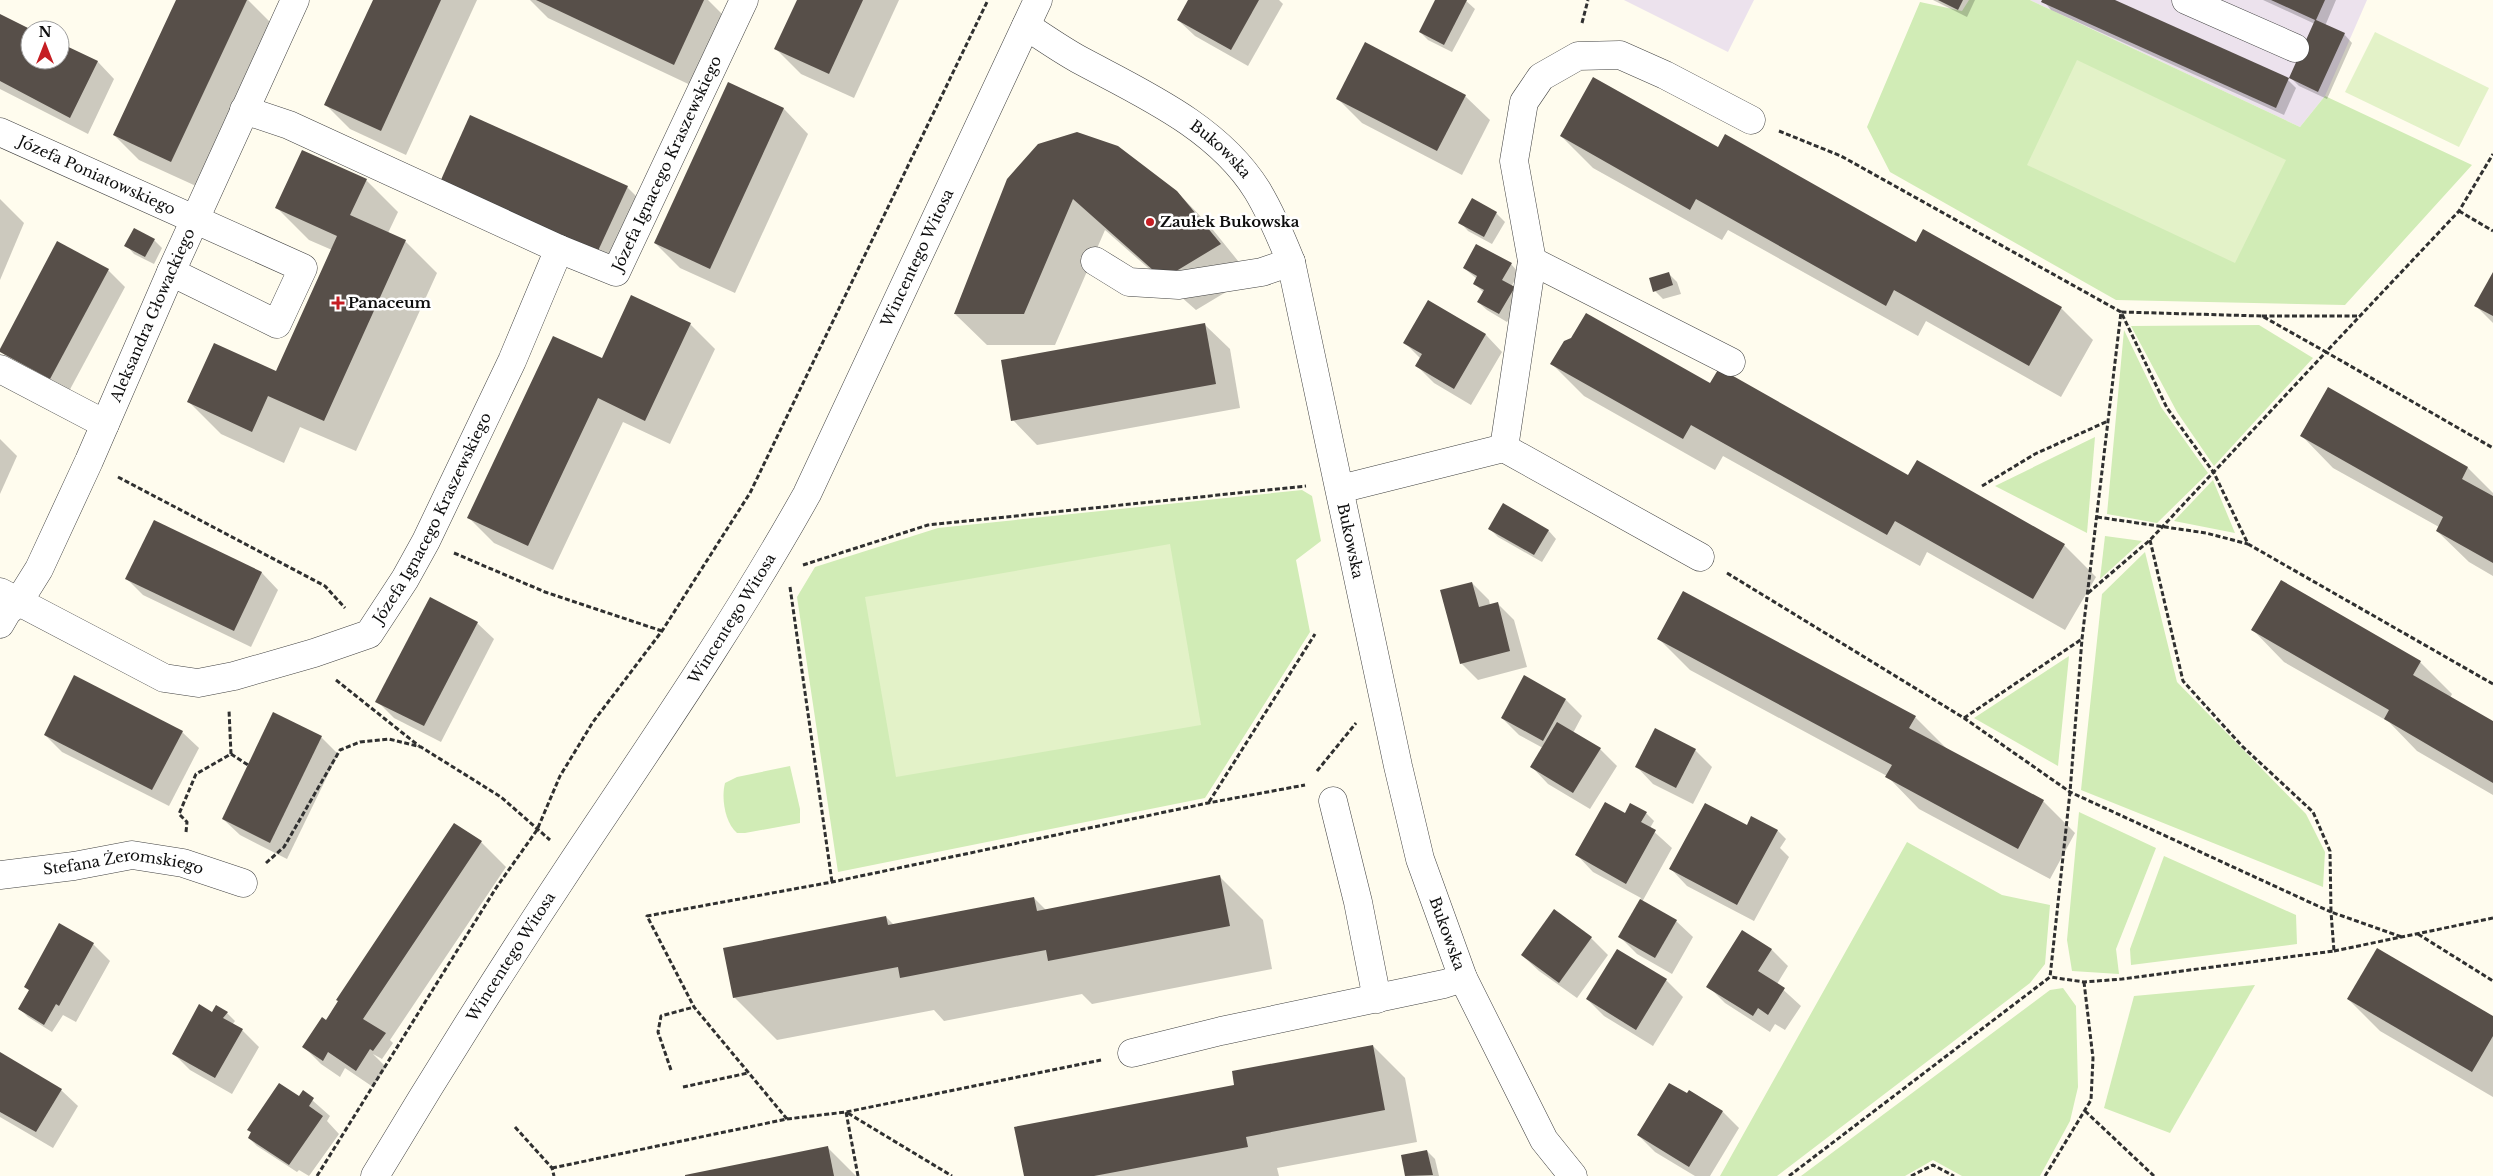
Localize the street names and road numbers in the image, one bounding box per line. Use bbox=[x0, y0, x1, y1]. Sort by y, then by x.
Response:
street label: Józefa Ignacego Kraszewskiego bbox=[607, 52, 725, 276]
street label: Bukowska bbox=[1186, 116, 1256, 182]
street label: Józefa Poniatowskiego bbox=[13, 131, 179, 219]
street label: Wincentego Witosa bbox=[876, 185, 958, 331]
street label: Aleksandra Głowackiego bbox=[105, 225, 199, 406]
street label: Józefa Ignacego Kraszewskiego bbox=[367, 409, 495, 629]
street label: Bukowska bbox=[1333, 501, 1368, 581]
street label: Wincentego Witosa bbox=[683, 549, 780, 688]
street label: Stefana Żeromskiego bbox=[42, 845, 206, 879]
street label: Wincentego Witosa bbox=[462, 888, 560, 1026]
street label: Bukowska bbox=[1425, 894, 1470, 973]

